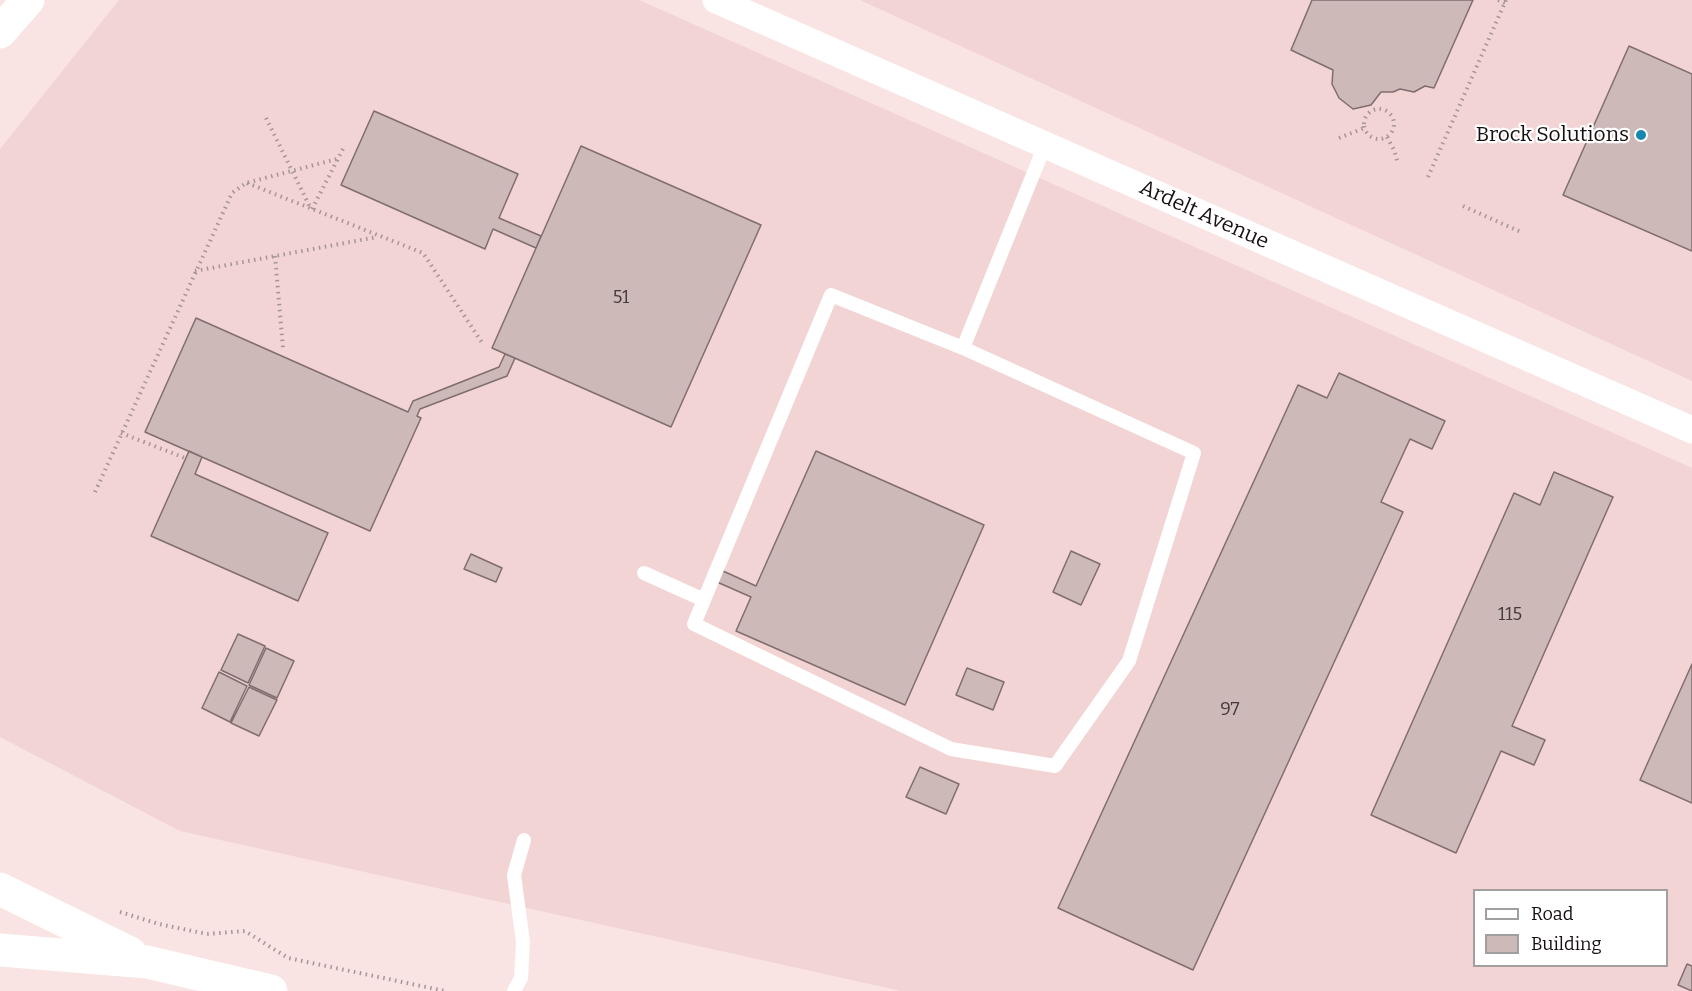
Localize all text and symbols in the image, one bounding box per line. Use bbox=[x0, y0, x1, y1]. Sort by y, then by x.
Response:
place label: Brock Solutions bbox=[1476, 122, 1629, 148]
marker: Brock Solutions bbox=[1634, 128, 1648, 142]
street label: Ardelt Avenue bbox=[1135, 175, 1273, 255]
house number: 51 bbox=[613, 287, 629, 309]
house number: 115 bbox=[1498, 604, 1522, 626]
house number: 97 bbox=[1220, 699, 1240, 721]
legend bbox=[1473, 889, 1668, 967]
text: Road bbox=[1531, 903, 1573, 925]
text: Building bbox=[1531, 933, 1602, 955]

